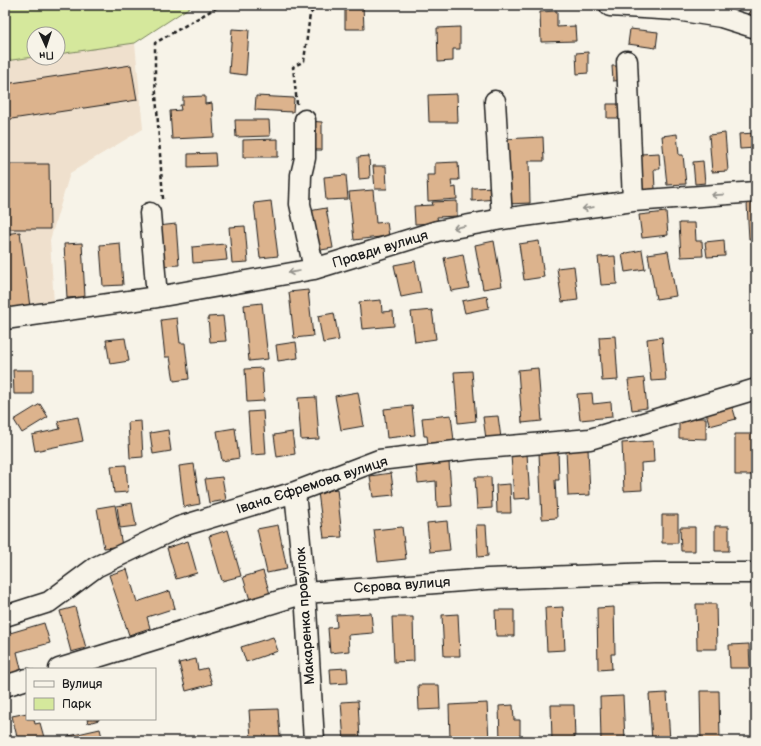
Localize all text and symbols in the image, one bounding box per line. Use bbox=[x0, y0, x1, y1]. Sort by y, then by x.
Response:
north arrow bbox=[26, 26, 66, 66]
text: Пн bbox=[39, 49, 54, 62]
one-way arrow bbox=[711, 192, 724, 199]
one-way arrow bbox=[582, 204, 595, 212]
one-way arrow bbox=[453, 223, 466, 231]
street label: Правди вулиця bbox=[330, 226, 430, 272]
one-way arrow bbox=[287, 268, 300, 276]
street label: Івана Єфремова вулиця bbox=[234, 452, 390, 517]
street label: Макаренка провулок bbox=[292, 546, 318, 685]
street label: Сєрова вулиця bbox=[353, 573, 451, 597]
legend bbox=[26, 668, 156, 720]
text: Вулиця bbox=[62, 677, 103, 692]
text: Парк bbox=[62, 697, 92, 712]

